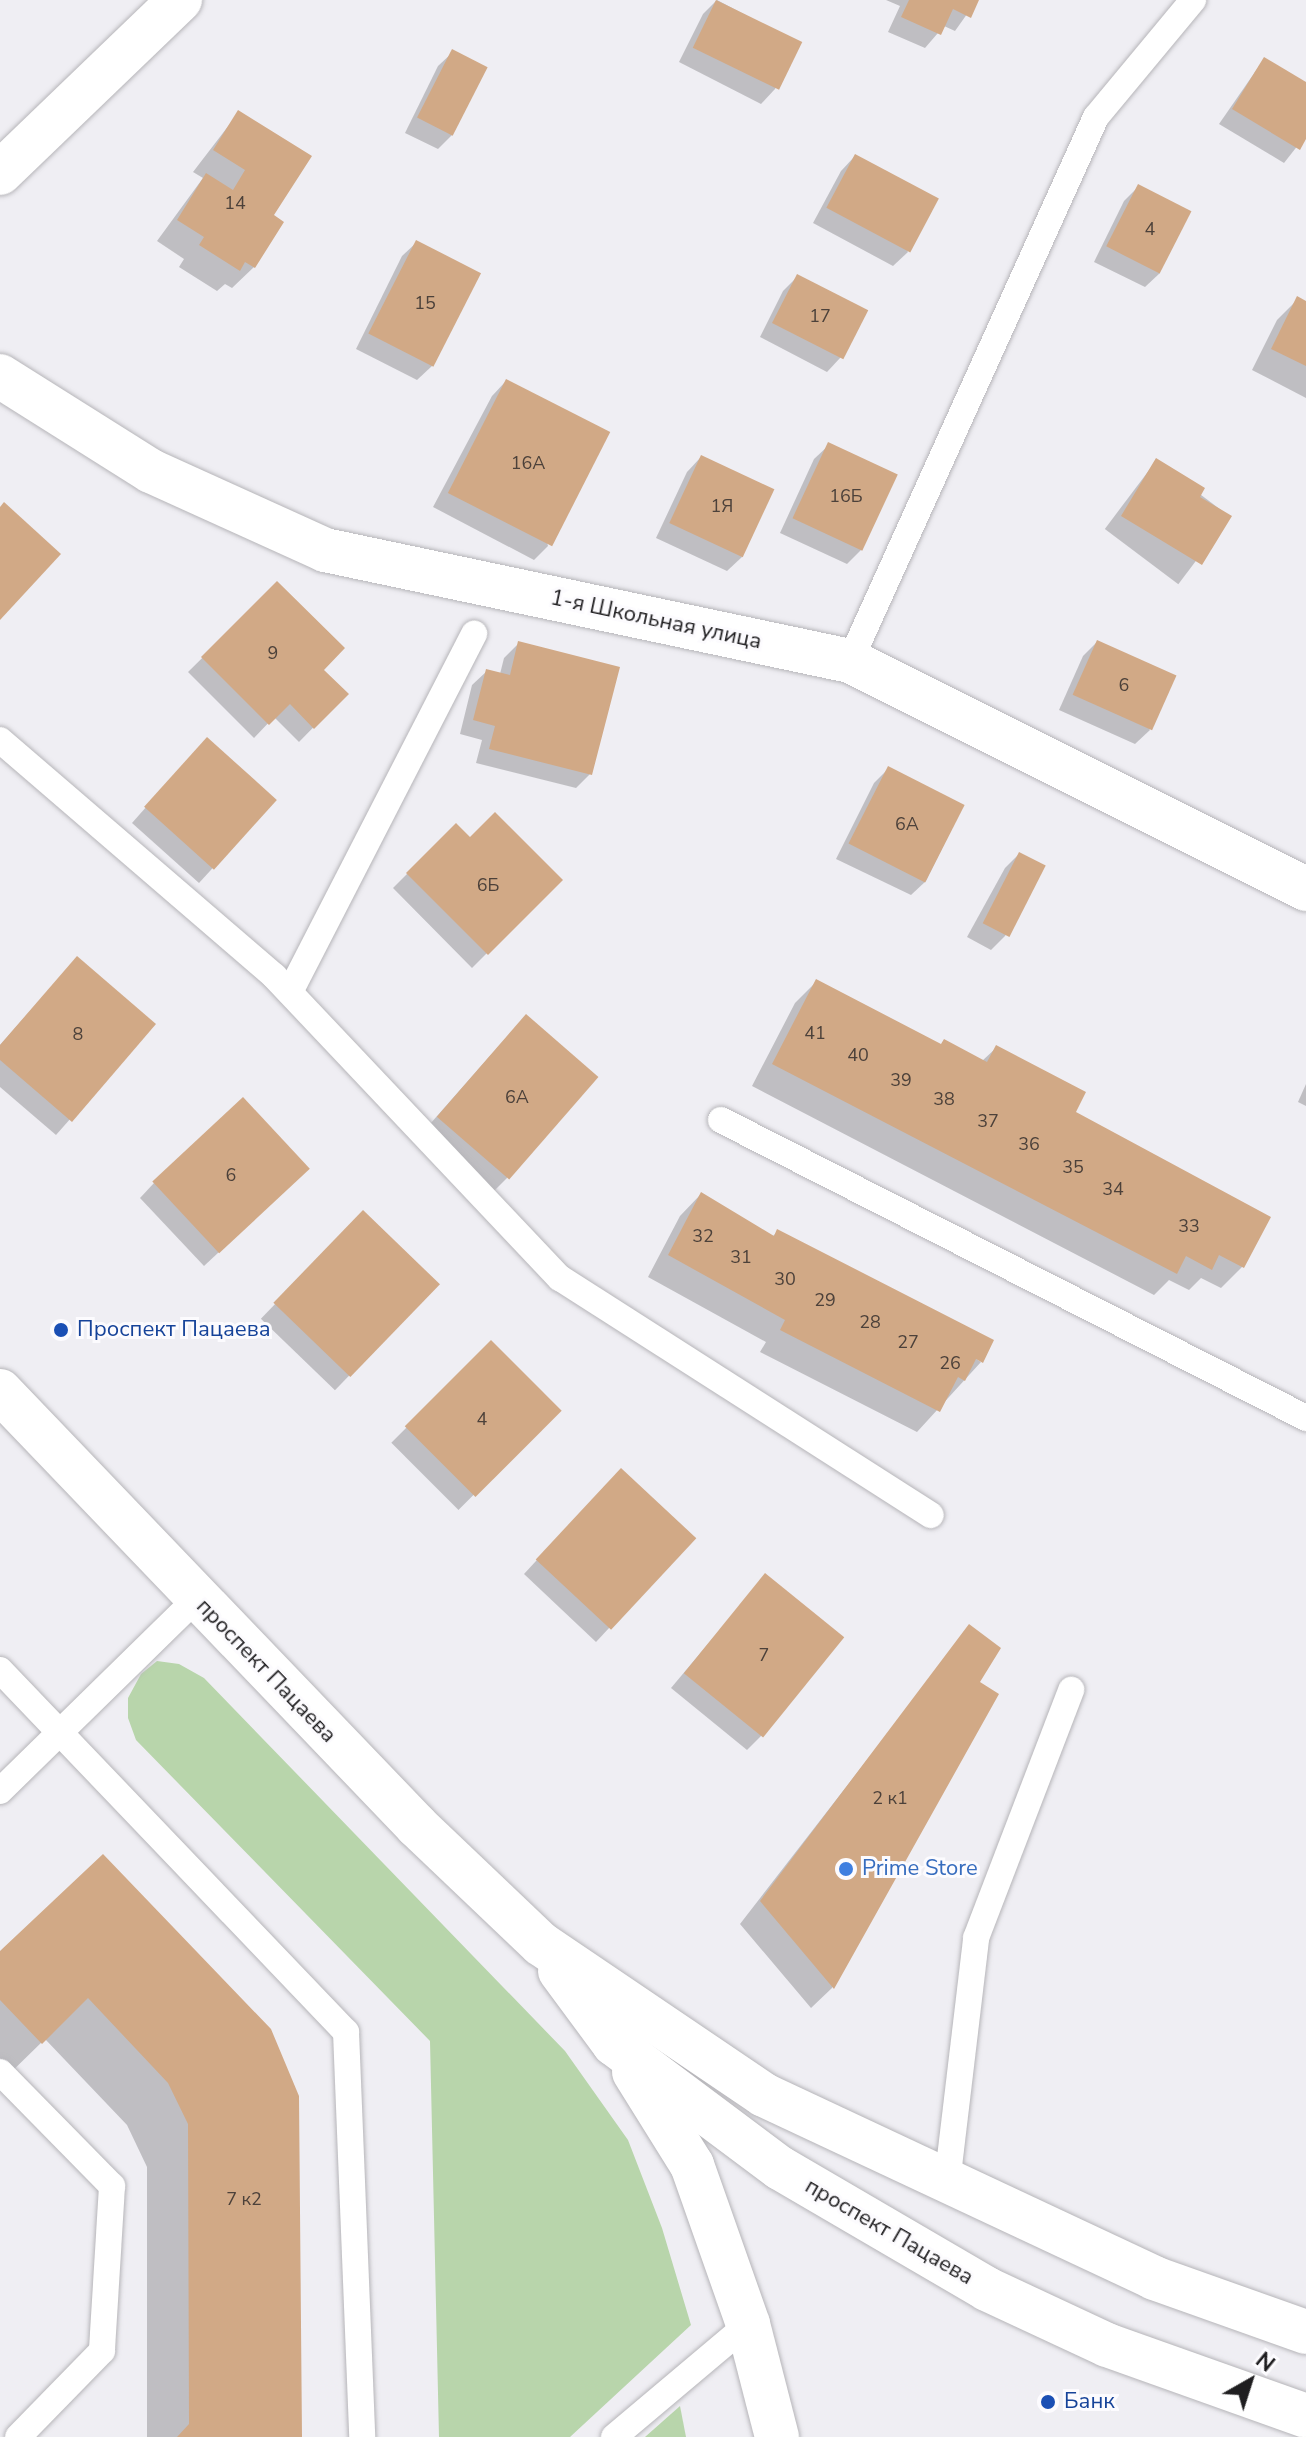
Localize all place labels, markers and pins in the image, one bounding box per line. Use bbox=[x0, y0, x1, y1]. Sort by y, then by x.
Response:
place label: Проспект Пацаева bbox=[77, 1317, 271, 1343]
marker: Проспект Пацаева bbox=[52, 1321, 70, 1339]
place label: Prime Store bbox=[862, 1856, 978, 1882]
marker: Prime Store bbox=[837, 1860, 855, 1878]
place label: Банк bbox=[1064, 2389, 1115, 2415]
marker: Банк bbox=[1039, 2393, 1057, 2411]

